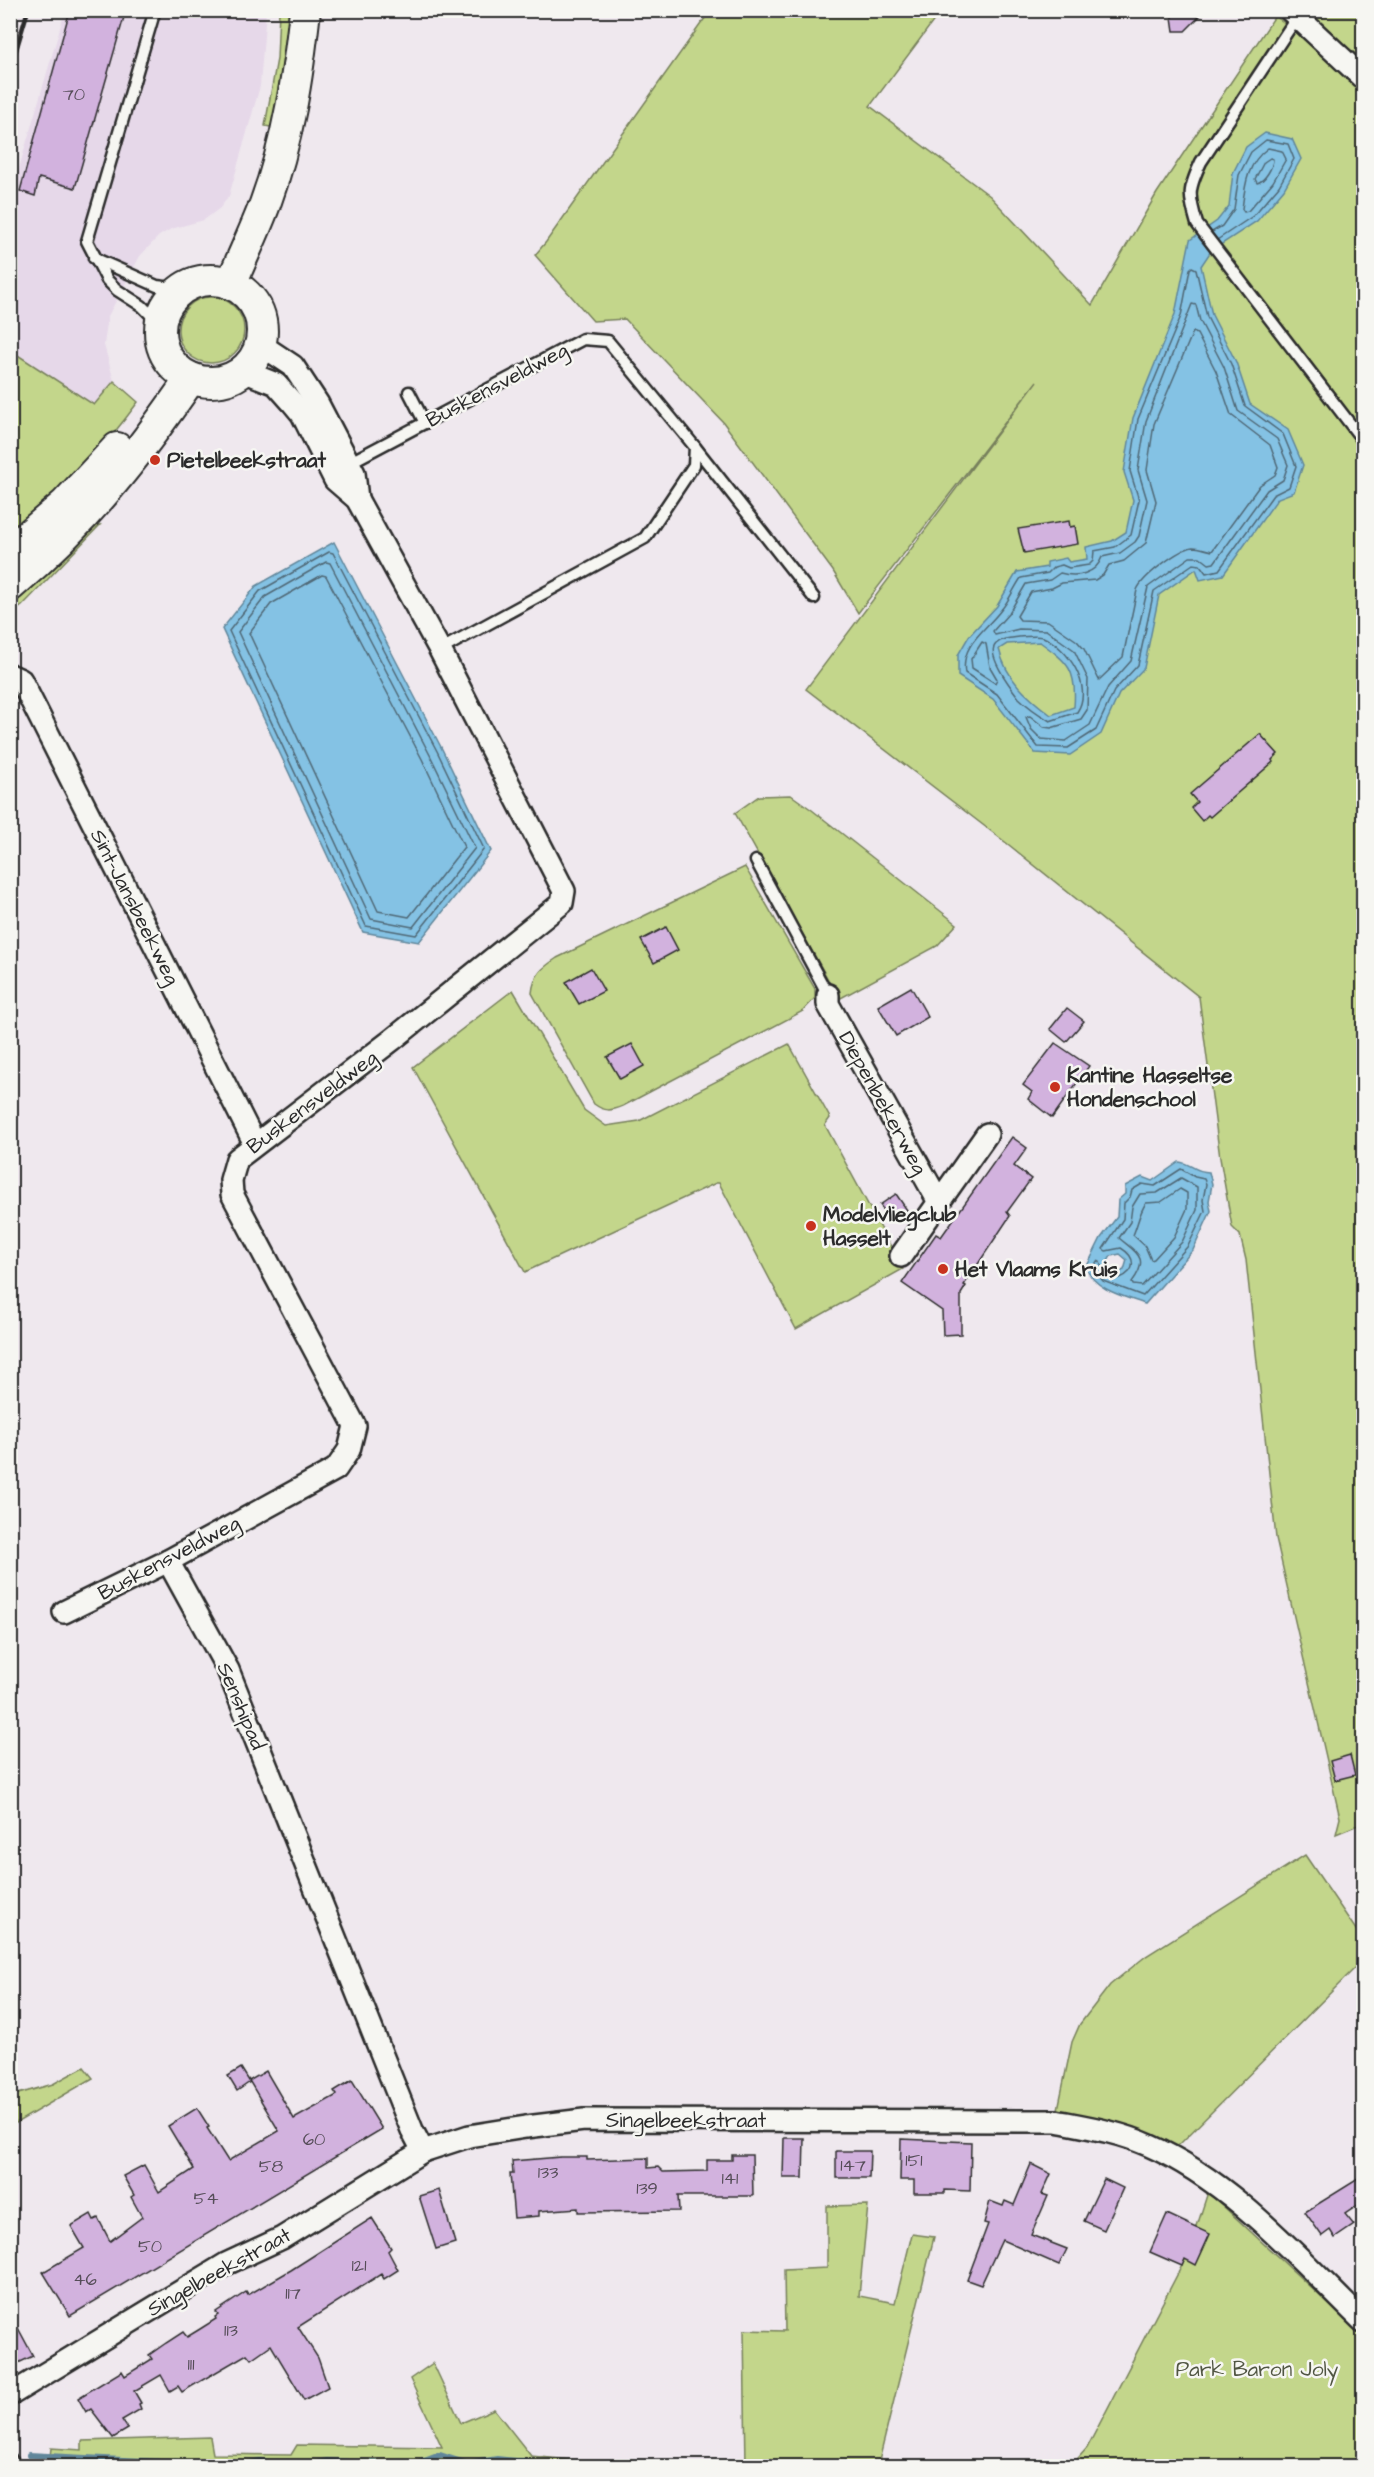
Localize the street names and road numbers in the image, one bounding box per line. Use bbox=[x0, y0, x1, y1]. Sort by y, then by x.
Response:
street label: Buskensveldweg bbox=[421, 335, 574, 436]
street label: Sint-Jansbeekweg bbox=[81, 824, 187, 991]
street label: Diepenbekerweg bbox=[830, 1026, 935, 1181]
street label: Buskensveldweg bbox=[241, 1043, 385, 1162]
street label: Buskensveldweg bbox=[93, 1508, 246, 1609]
street label: Senshipad bbox=[209, 1658, 273, 1755]
street label: Singelbeekstraat bbox=[606, 2106, 767, 2137]
street label: Singelbeekstraat bbox=[142, 2220, 298, 2325]

